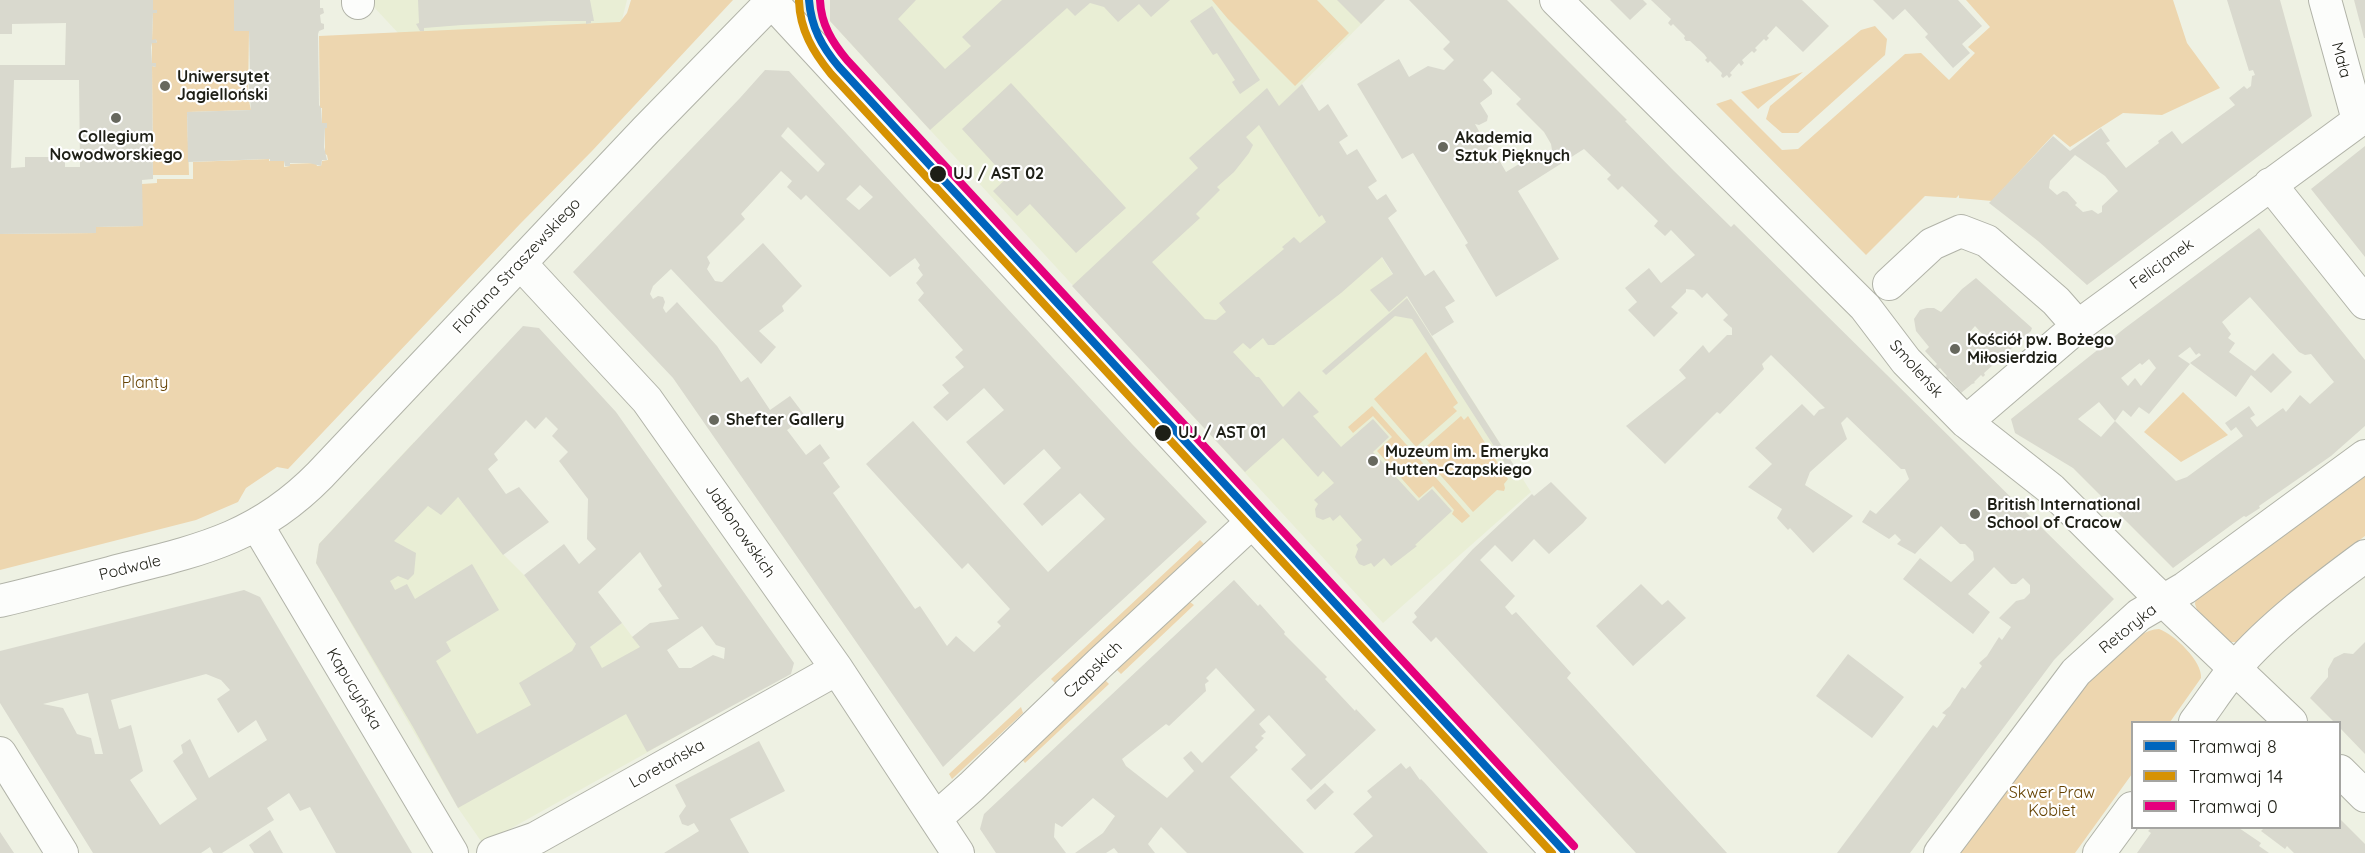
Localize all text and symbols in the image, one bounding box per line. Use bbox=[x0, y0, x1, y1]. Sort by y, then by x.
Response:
street label: Mała bbox=[2327, 40, 2355, 80]
place label: Uniwersytet Jagielloński bbox=[177, 67, 270, 105]
marker: Uniwersytet Jagielloński bbox=[158, 79, 172, 93]
marker: Collegium Nowodworskiego bbox=[109, 111, 123, 125]
place label: Collegium Nowodworskiego bbox=[49, 127, 183, 165]
place label: Akademia Sztuk Pięknych bbox=[1455, 128, 1570, 166]
marker: Akademia Sztuk Pięknych bbox=[1436, 140, 1450, 154]
marker: UJ / AST 02 bbox=[928, 164, 948, 184]
place label: UJ / AST 02 bbox=[953, 164, 1044, 184]
street label: Floriana Straszewskiego bbox=[449, 194, 585, 338]
street label: Felicjanek bbox=[2126, 234, 2198, 294]
place label: Kościół pw. Bożego Miłosierdzia bbox=[1967, 330, 2114, 368]
street label: Smoleńsk bbox=[1885, 336, 1947, 402]
marker: Kościół pw. Bożego Miłosierdzia bbox=[1948, 342, 1962, 356]
park label: Planty bbox=[122, 373, 168, 393]
place label: Shefter Gallery bbox=[726, 410, 844, 430]
marker: Shefter Gallery bbox=[707, 413, 721, 427]
marker: UJ / AST 01 bbox=[1153, 423, 1173, 443]
place label: UJ / AST 01 bbox=[1178, 423, 1266, 443]
place label: Muzeum im. Emeryka Hutten-Czapskiego bbox=[1385, 442, 1549, 480]
marker: Muzeum im. Emeryka Hutten-Czapskiego bbox=[1366, 454, 1380, 468]
street label: Jabłonowskich bbox=[701, 481, 779, 581]
place label: British International School of Cracow bbox=[1987, 495, 2141, 533]
marker: British International School of Cracow bbox=[1968, 507, 1982, 521]
street label: Podwale bbox=[97, 551, 163, 585]
street label: Retoryka bbox=[2095, 600, 2161, 658]
street label: Czapskich bbox=[1060, 637, 1126, 703]
street label: Kapucyńska bbox=[322, 645, 386, 733]
legend bbox=[2131, 721, 2341, 829]
street label: Loretańska bbox=[626, 735, 708, 793]
text: Tramwaj 8 bbox=[2189, 735, 2277, 758]
text: Tramwaj 14 bbox=[2189, 765, 2283, 788]
park label: Skwer Praw Kobiet bbox=[2009, 783, 2095, 821]
text: Tramwaj 0 bbox=[2189, 795, 2278, 818]

